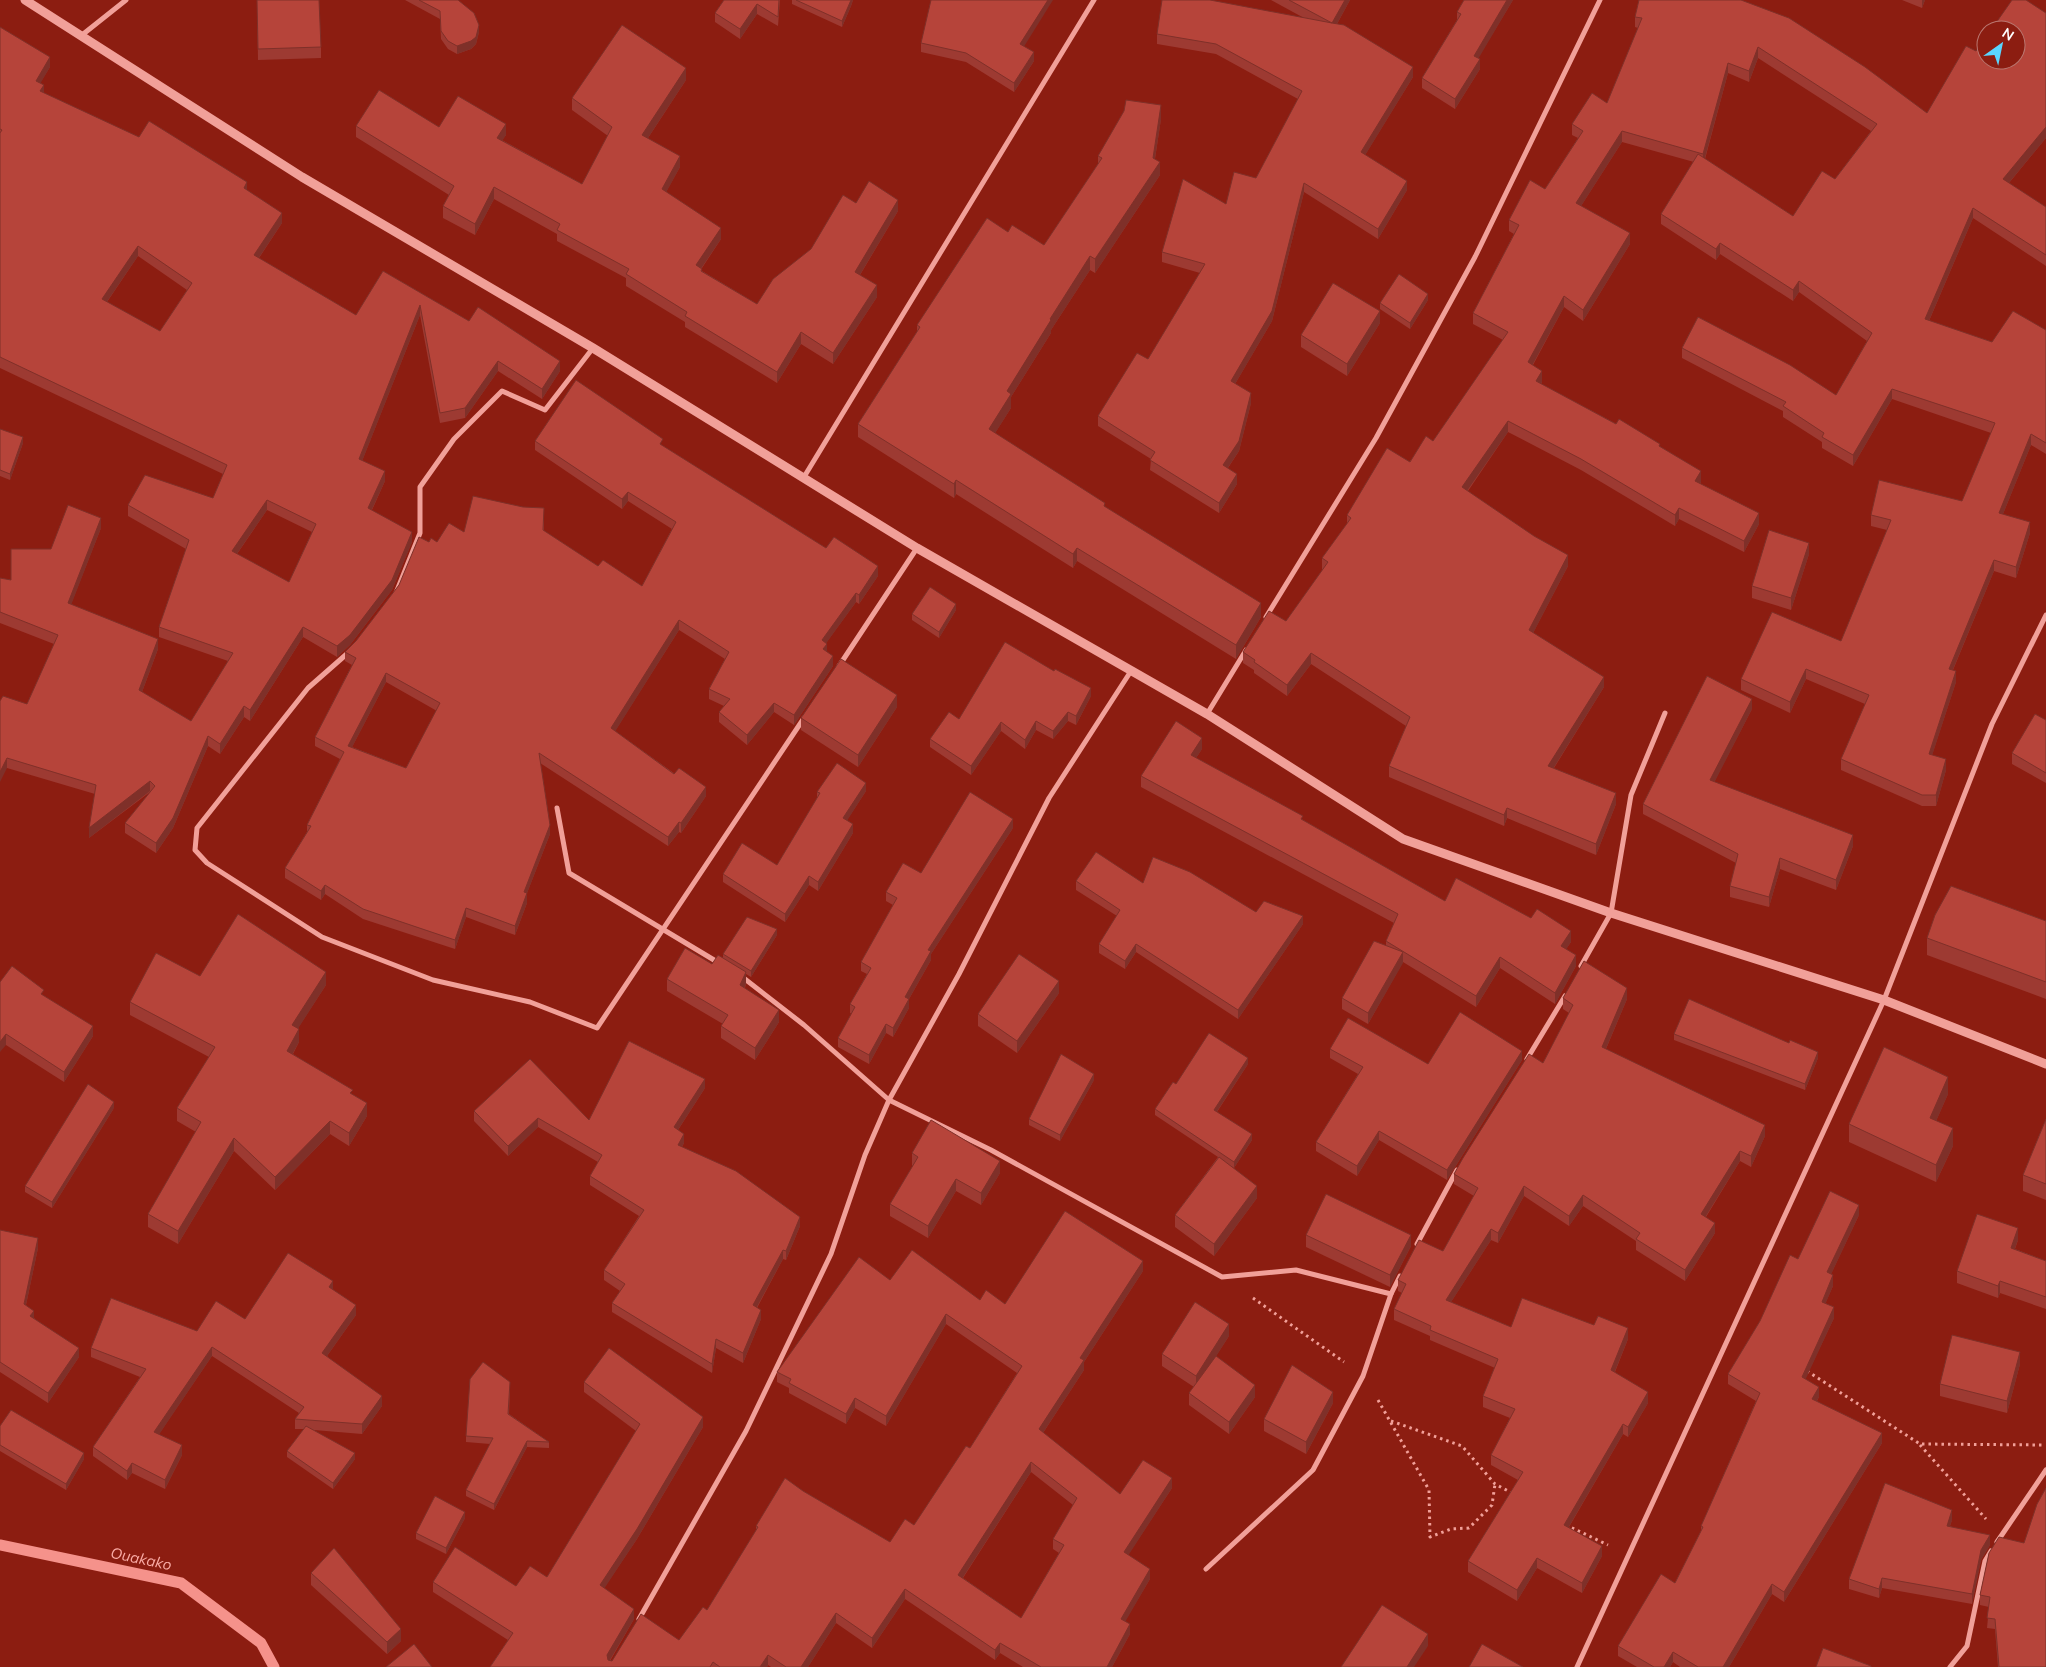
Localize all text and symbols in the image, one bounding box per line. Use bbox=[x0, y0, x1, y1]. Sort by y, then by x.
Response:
north arrow bbox=[1976, 20, 2026, 70]
text: N bbox=[1999, 24, 2017, 45]
water label: Ouakako bbox=[109, 1543, 174, 1574]

